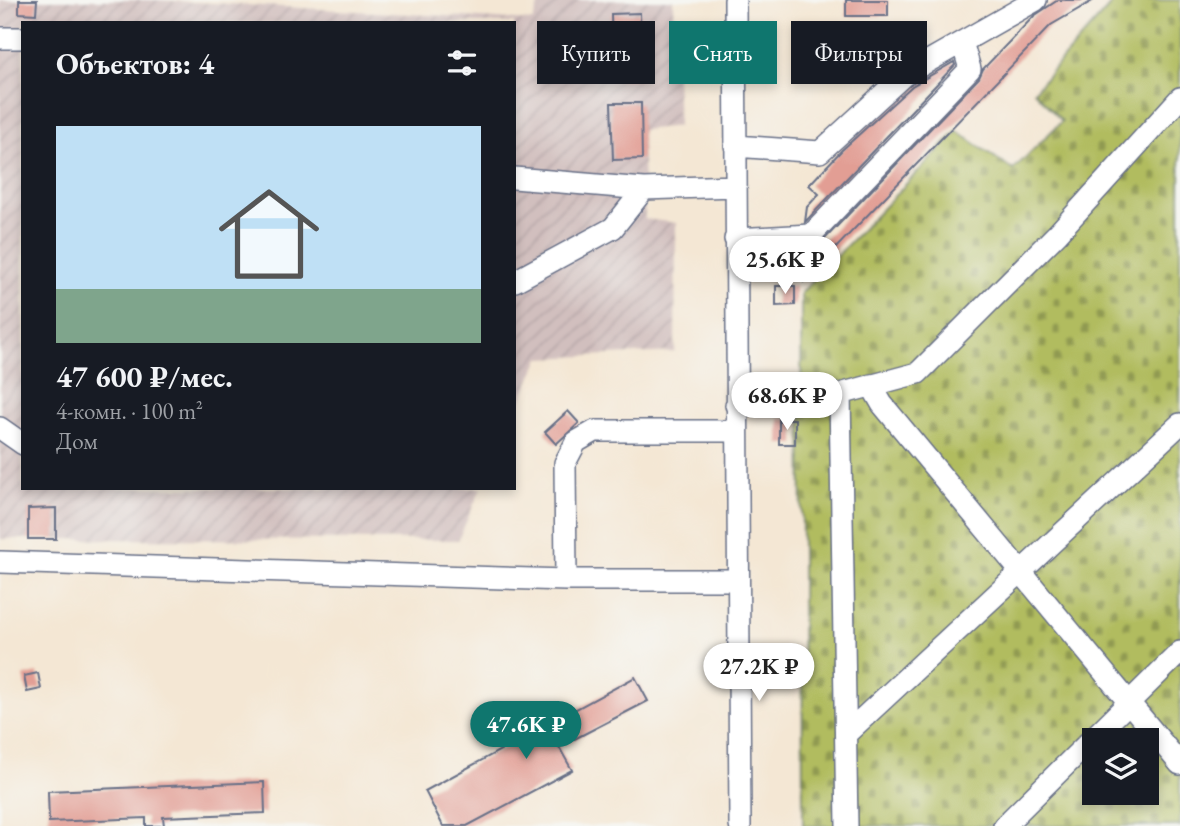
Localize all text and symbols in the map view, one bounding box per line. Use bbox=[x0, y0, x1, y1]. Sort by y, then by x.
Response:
chip: Купить bbox=[537, 21, 655, 84]
chip: Снять bbox=[669, 21, 777, 84]
chip: Фильтры bbox=[791, 21, 927, 84]
text: Объектов: 4 bbox=[56, 44, 214, 83]
icon: filters bbox=[443, 44, 481, 82]
icon: home bbox=[206, 171, 332, 297]
pin: 25.6K ₽ bbox=[720, 236, 850, 296]
text: 25.6K ₽ bbox=[745, 244, 825, 274]
text: 47 600 ₽/мес. bbox=[56, 357, 233, 396]
pin: 68.6K ₽ bbox=[722, 372, 852, 432]
text: 68.6K ₽ bbox=[747, 380, 827, 410]
text: 4-комн. · 100 m² bbox=[56, 396, 203, 426]
text: Дом bbox=[56, 426, 98, 456]
pin: 27.2K ₽ bbox=[694, 644, 824, 703]
text: 27.2K ₽ bbox=[719, 651, 799, 681]
pin: 47.6K ₽ bbox=[461, 702, 591, 761]
text: 47.6K ₽ bbox=[486, 709, 566, 739]
map controls bbox=[1082, 728, 1159, 805]
button: layers bbox=[1082, 728, 1159, 805]

